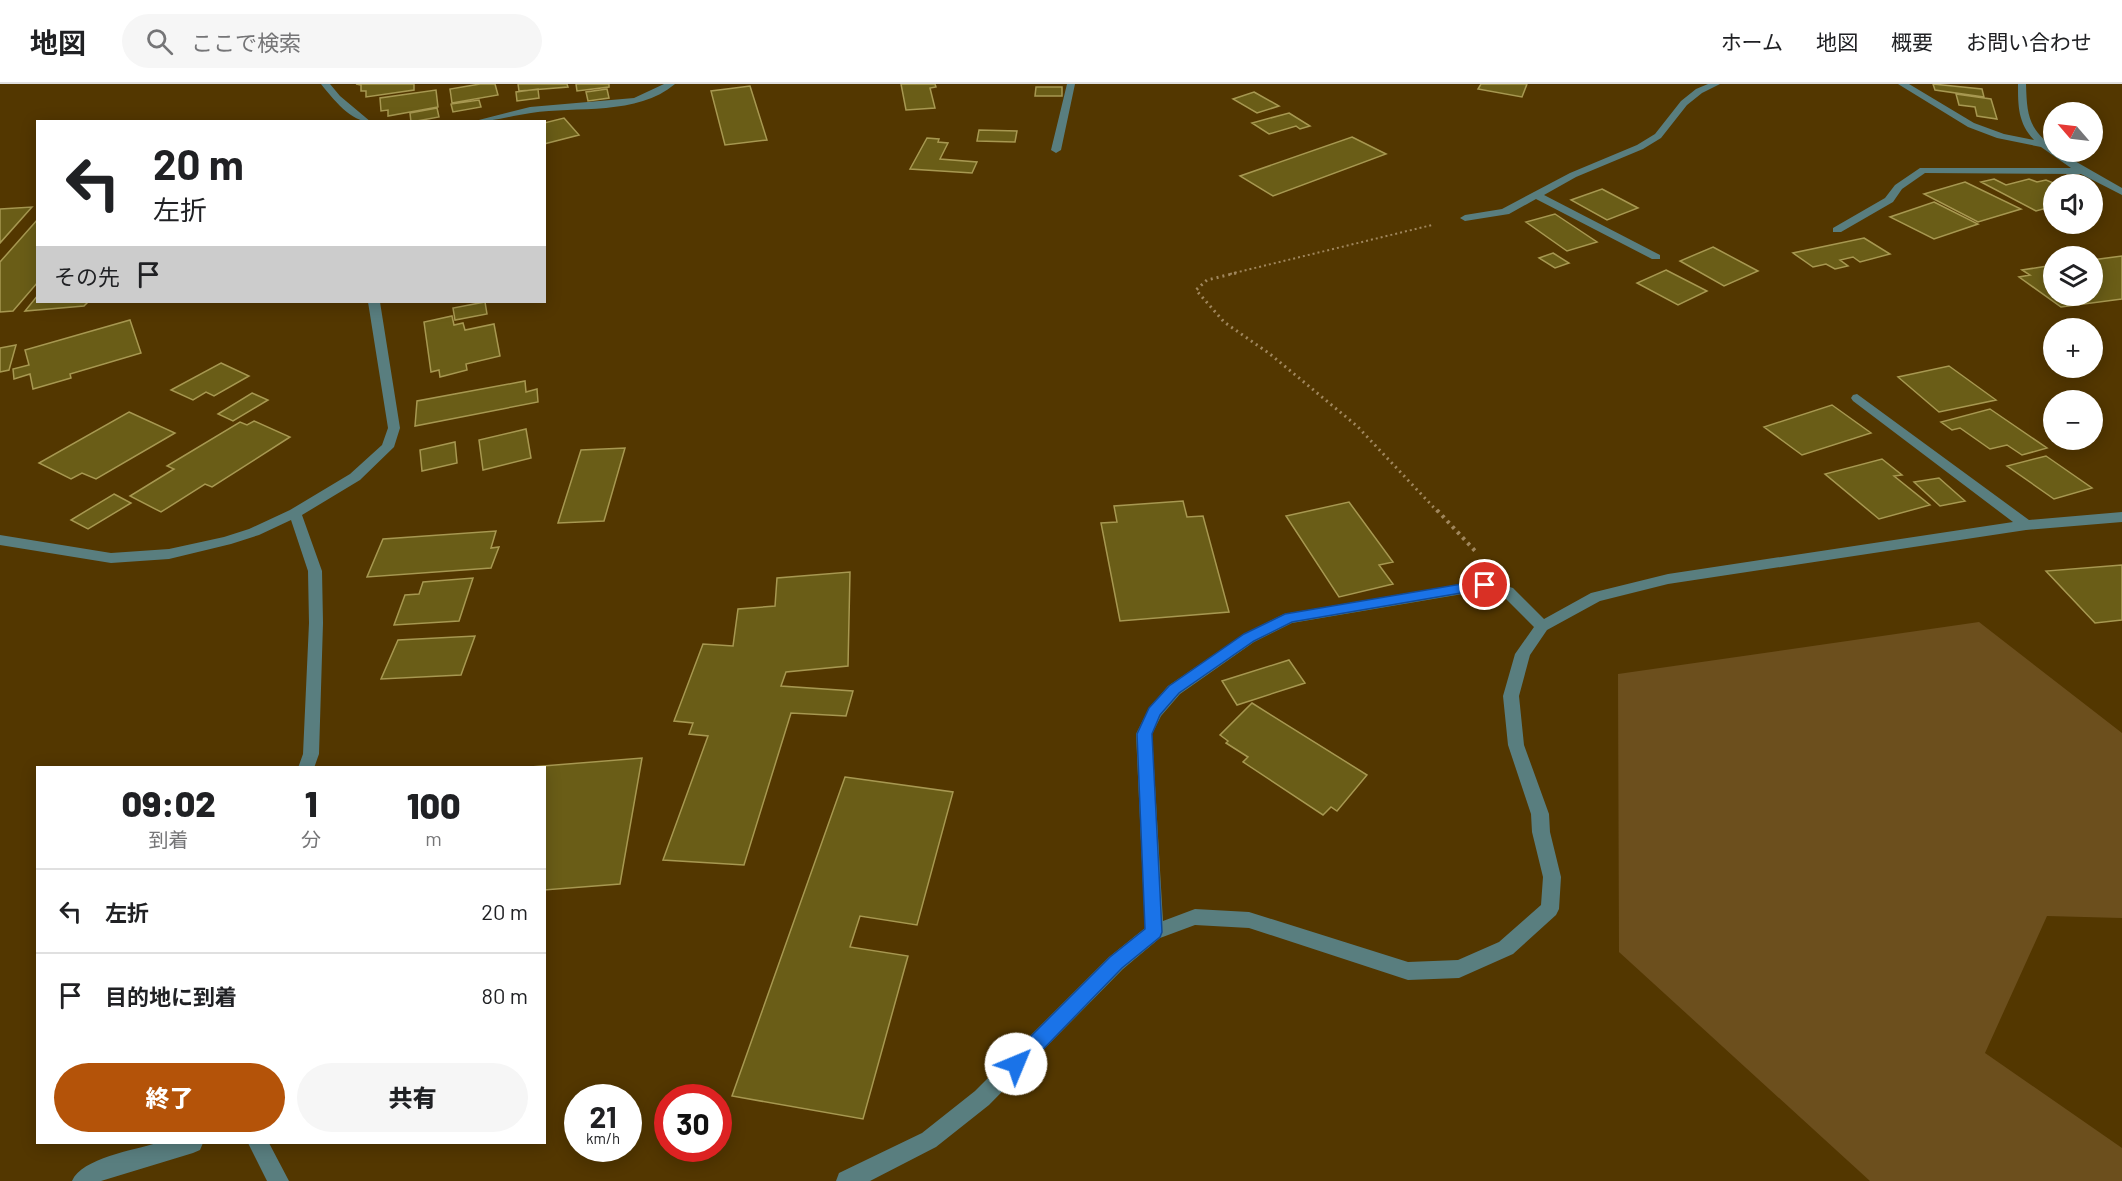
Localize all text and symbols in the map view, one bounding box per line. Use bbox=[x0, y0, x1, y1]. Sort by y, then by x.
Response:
search box bbox=[122, 14, 542, 68]
text: 地図 bbox=[30, 25, 86, 59]
icon: search bbox=[143, 25, 176, 58]
text: ここで検索 bbox=[191, 29, 301, 55]
text: ホーム bbox=[1721, 29, 1783, 54]
text: 地図 bbox=[1816, 29, 1858, 54]
text: 概要 bbox=[1891, 29, 1933, 54]
text: お問い合わせ bbox=[1966, 29, 2092, 54]
north arrow bbox=[2043, 102, 2103, 162]
map controls bbox=[2043, 102, 2103, 450]
text: 20 m bbox=[153, 138, 244, 188]
icon: left bbox=[54, 144, 132, 222]
button: sound bbox=[2043, 174, 2103, 234]
text: 左折 bbox=[153, 193, 207, 225]
button: layers bbox=[2043, 246, 2103, 306]
icon: arrive bbox=[132, 258, 165, 291]
text: その先 bbox=[54, 263, 120, 289]
button: + bbox=[2043, 318, 2103, 378]
button: − bbox=[2043, 390, 2103, 450]
pin bbox=[1459, 559, 1510, 610]
icon: arrive bbox=[1468, 568, 1501, 601]
text: 09:02 bbox=[121, 781, 216, 824]
text: 1 bbox=[305, 781, 318, 824]
text: 100 bbox=[407, 783, 461, 826]
text: m bbox=[425, 826, 442, 850]
text: 到着 bbox=[149, 827, 189, 851]
text: 分 bbox=[301, 827, 321, 851]
icon: left bbox=[54, 895, 87, 928]
text: 20 m bbox=[481, 898, 528, 924]
text: 左折 bbox=[105, 899, 149, 925]
icon: arrive bbox=[54, 979, 87, 1012]
text: 80 m bbox=[482, 982, 528, 1008]
text: 目的地に到着 bbox=[105, 983, 237, 1009]
position arrow bbox=[984, 1032, 1048, 1096]
button: 終了 bbox=[54, 1063, 285, 1132]
button: 共有 bbox=[297, 1063, 528, 1132]
speed limit sign: 30 bbox=[654, 1084, 732, 1162]
text: 21 bbox=[589, 1098, 617, 1134]
text: km/h bbox=[586, 1129, 620, 1147]

